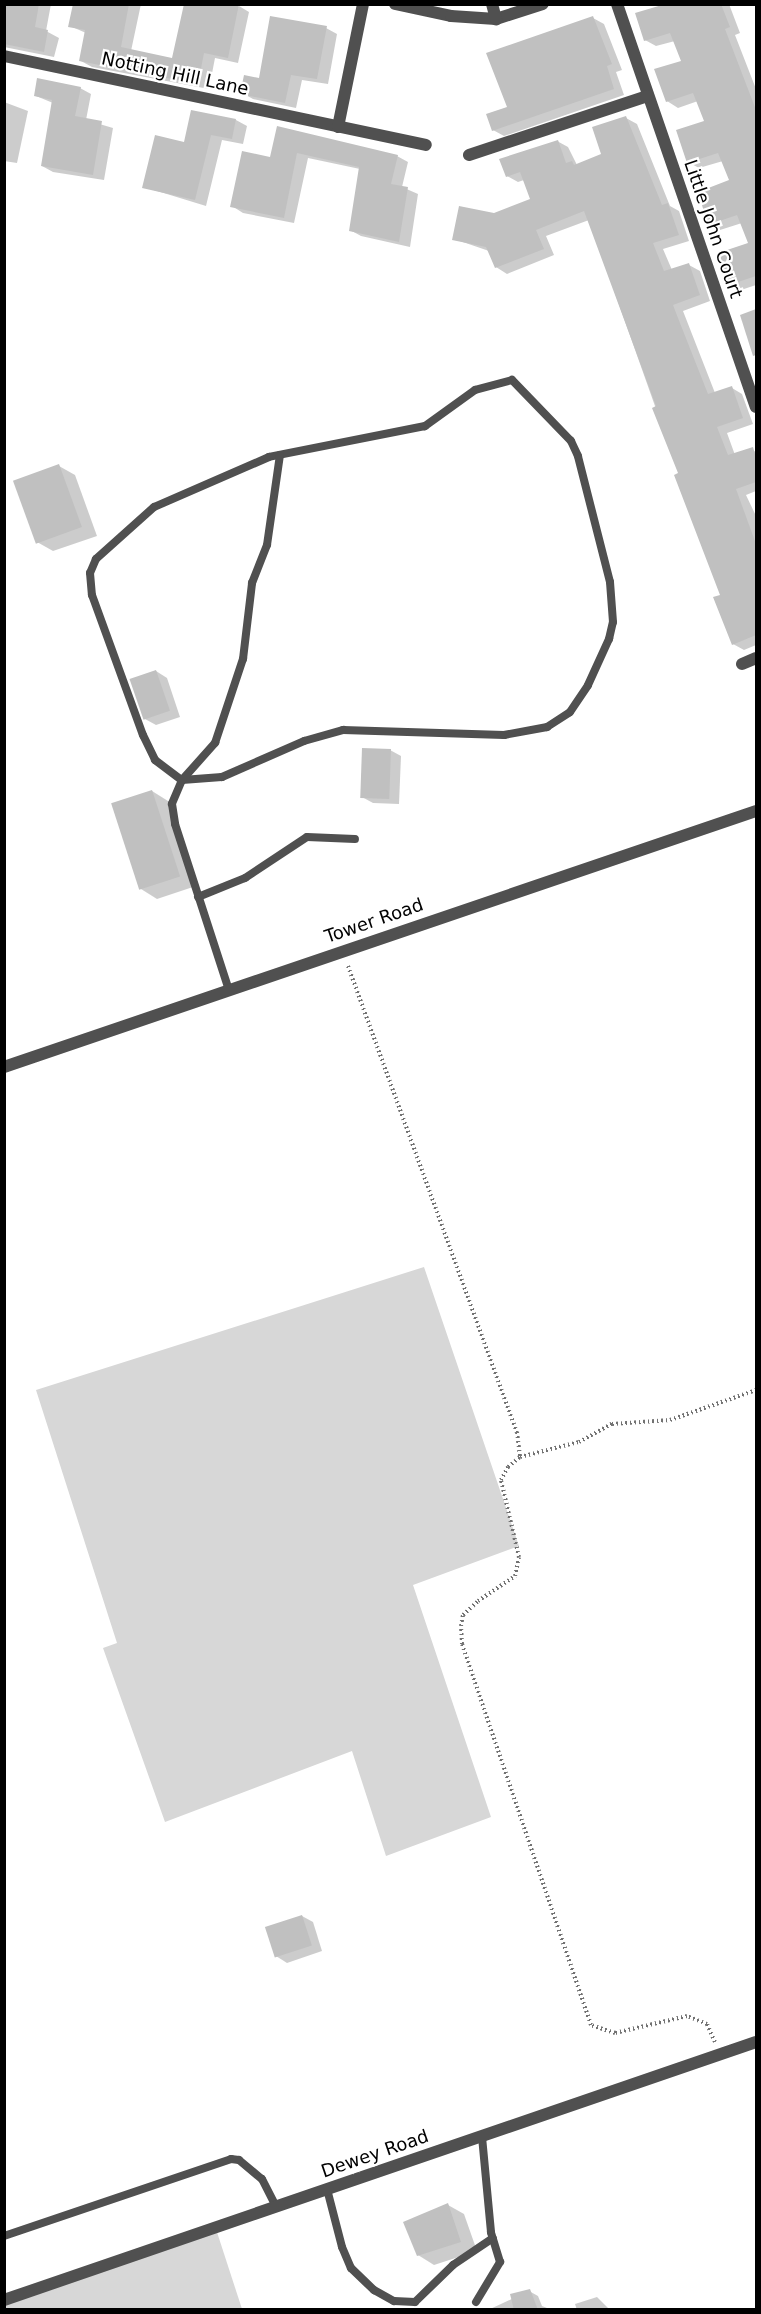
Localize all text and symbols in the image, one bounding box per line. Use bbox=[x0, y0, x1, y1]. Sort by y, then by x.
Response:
street label: Notting Hill Lane bbox=[99, 48, 251, 100]
street label: Little John Court bbox=[679, 157, 747, 301]
street label: Tower Road bbox=[322, 894, 426, 948]
street label: Dewey Road bbox=[318, 2126, 432, 2182]

